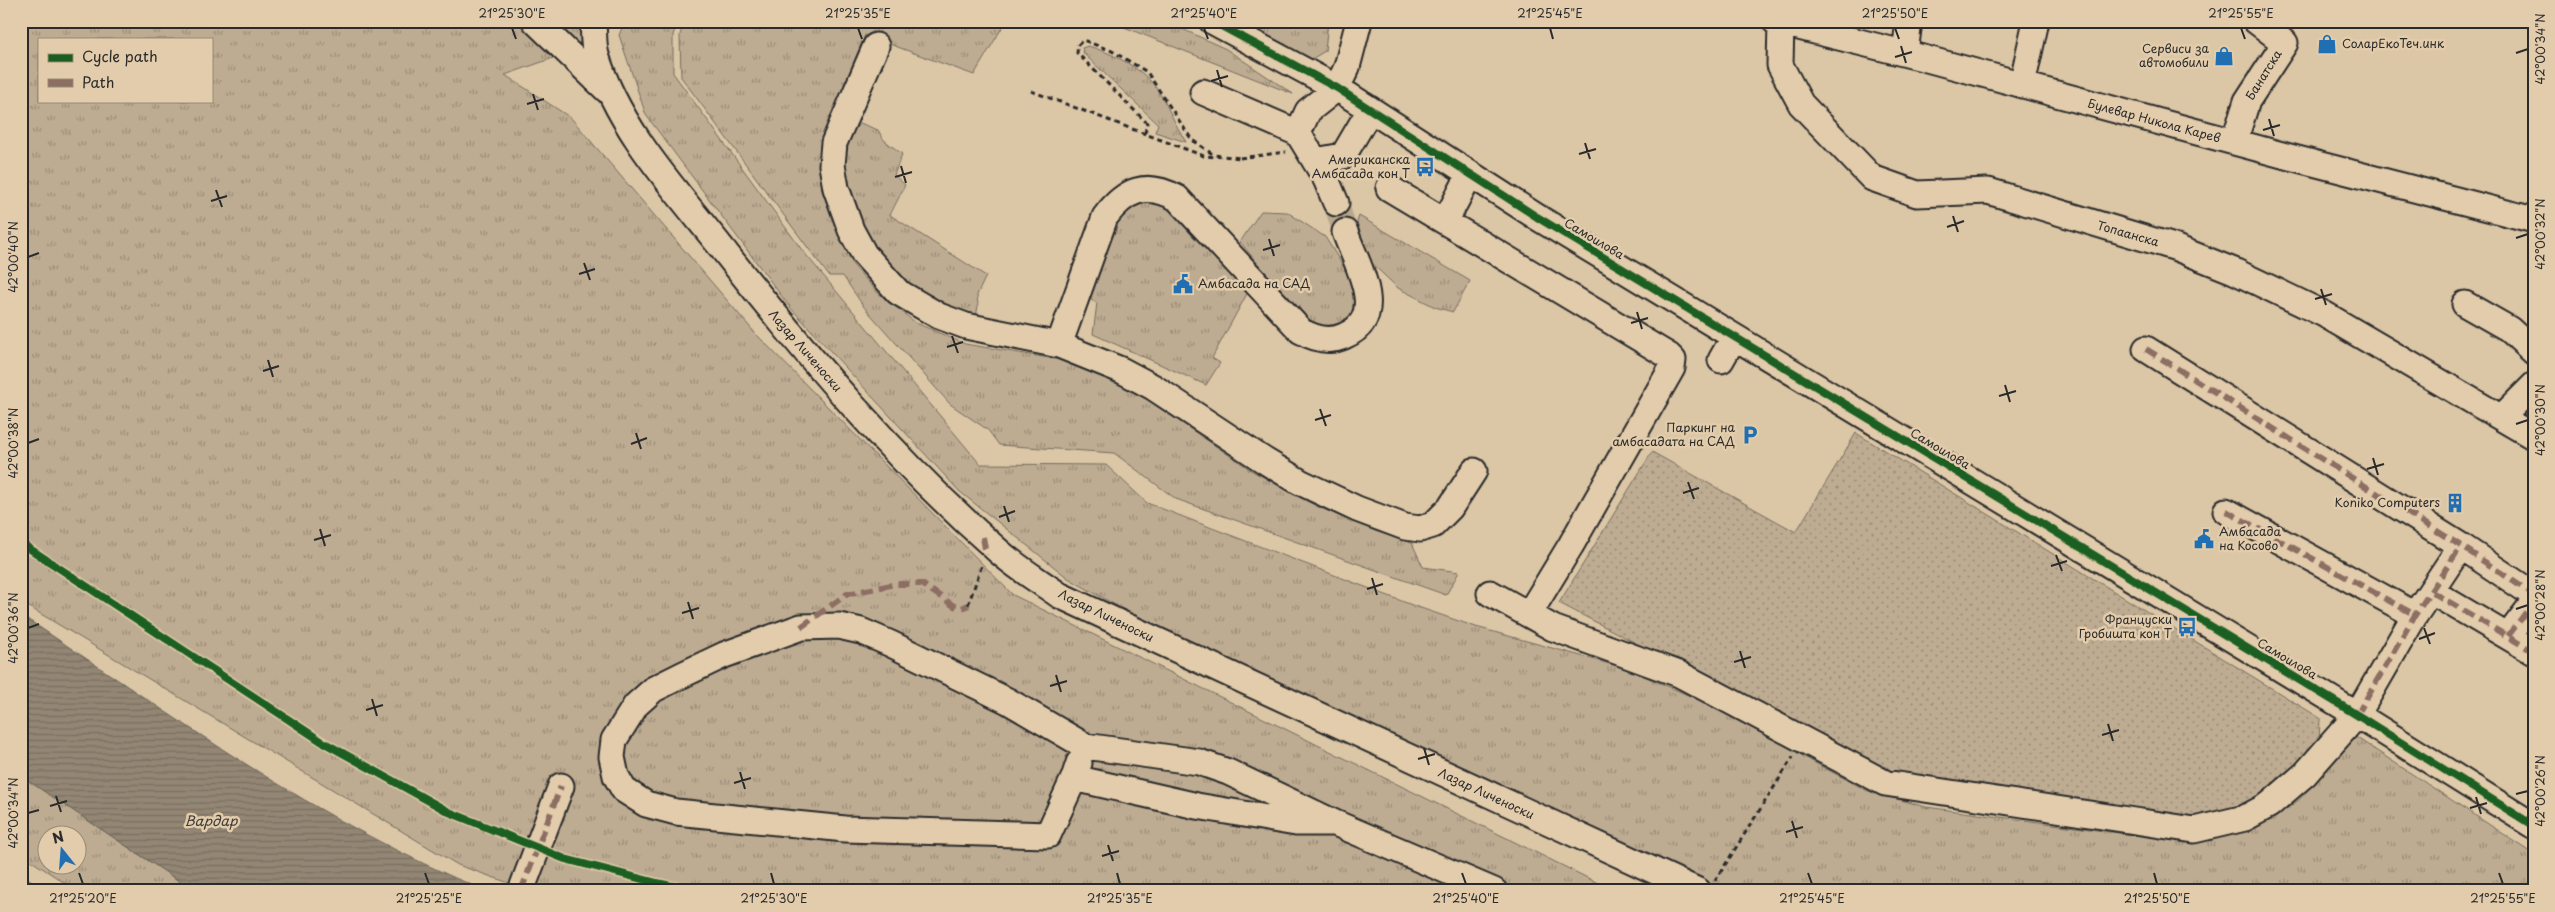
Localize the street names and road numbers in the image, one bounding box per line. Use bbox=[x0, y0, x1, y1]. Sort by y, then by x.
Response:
street label: Банатска bbox=[2241, 45, 2286, 103]
street label: Булевар Никола Карев bbox=[2086, 94, 2223, 146]
street label: Самоилова bbox=[1561, 213, 1628, 263]
street label: Топаанска bbox=[2095, 216, 2162, 251]
street label: Лазар Личеноски bbox=[765, 305, 847, 395]
street label: Самоилова bbox=[1907, 423, 1974, 473]
street label: Лазар Личеноски bbox=[1056, 584, 1157, 646]
street label: Самоилова bbox=[2254, 633, 2321, 683]
street label: Лазар Личеноски bbox=[1436, 763, 1537, 823]

